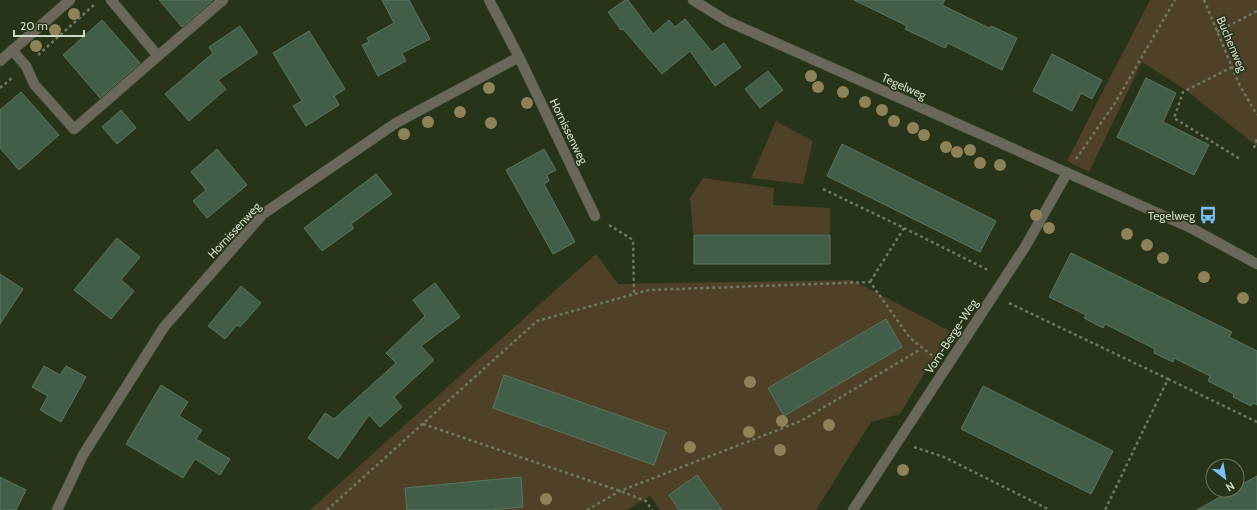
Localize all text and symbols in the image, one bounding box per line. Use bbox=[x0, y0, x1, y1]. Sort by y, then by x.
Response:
scale bar bbox=[14, 12, 84, 38]
street label: Buchenweg bbox=[1214, 14, 1251, 75]
text: 20 m bbox=[20, 18, 48, 33]
street label: Tegelweg bbox=[879, 70, 930, 103]
street label: Hornissenweg bbox=[547, 96, 592, 167]
street label: Hornissenweg bbox=[204, 198, 265, 261]
bus stop icon: Tegelweg bbox=[1198, 205, 1218, 225]
place label: Tegelweg bbox=[1148, 208, 1196, 223]
street label: Vom-Berge-Weg bbox=[921, 295, 981, 376]
north arrow bbox=[1205, 458, 1245, 498]
text: N bbox=[1223, 479, 1237, 495]

